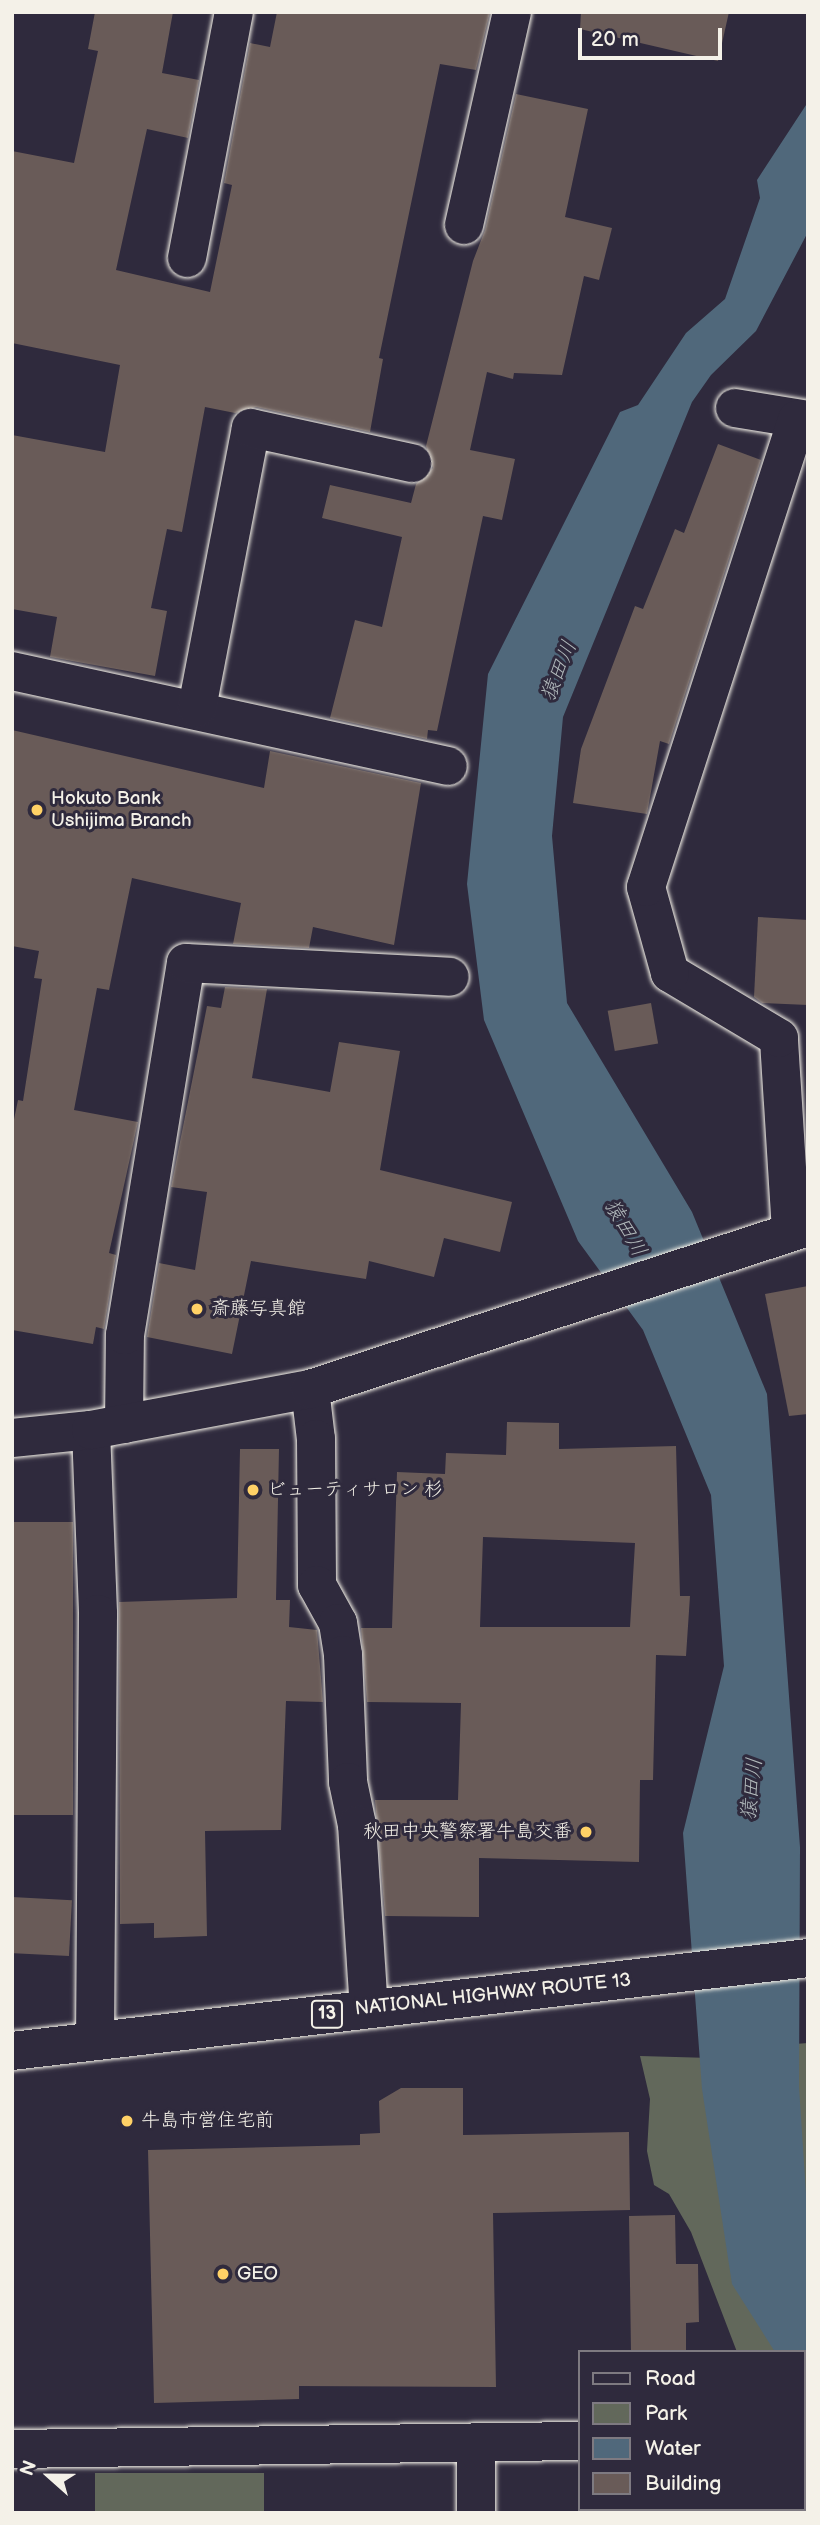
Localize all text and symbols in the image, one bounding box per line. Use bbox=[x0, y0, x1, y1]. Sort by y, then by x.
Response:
scale bar bbox=[582, 14, 726, 58]
text: 20 m bbox=[591, 27, 639, 52]
water label: 猿田川 bbox=[536, 637, 582, 705]
place label: Hokuto Bank Ushijima Branch bbox=[51, 788, 191, 832]
marker: Hokuto Bank Ushijima Branch bbox=[29, 802, 45, 818]
water label: 猿田川 bbox=[598, 1194, 652, 1262]
place label: 斎藤写真館 bbox=[211, 1298, 306, 1320]
marker: 斎藤写真館 bbox=[189, 1301, 205, 1317]
place label: ビューティサロン 杉 bbox=[267, 1479, 443, 1501]
marker: ビューティサロン 杉 bbox=[245, 1482, 261, 1498]
water label: 猿田川 bbox=[736, 1756, 768, 1822]
place label: 秋田中央警察署牛島交番 bbox=[363, 1821, 572, 1843]
marker: 秋田中央警察署牛島交番 bbox=[578, 1824, 594, 1840]
street label: NATIONAL HIGHWAY ROUTE 13 bbox=[354, 1969, 632, 2021]
road number: 13 bbox=[310, 2000, 344, 2028]
place label: 牛島市営住宅前 bbox=[141, 2110, 274, 2132]
marker: 牛島市営住宅前 bbox=[119, 2113, 135, 2129]
place label: GEO bbox=[237, 2263, 278, 2285]
marker: GEO bbox=[215, 2266, 231, 2282]
legend bbox=[578, 2350, 806, 2511]
text: Road bbox=[645, 2366, 696, 2391]
text: Park bbox=[645, 2401, 687, 2426]
text: Water bbox=[645, 2436, 701, 2461]
north arrow bbox=[14, 2441, 84, 2511]
text: N bbox=[16, 2458, 42, 2479]
text: Building bbox=[645, 2471, 721, 2496]

